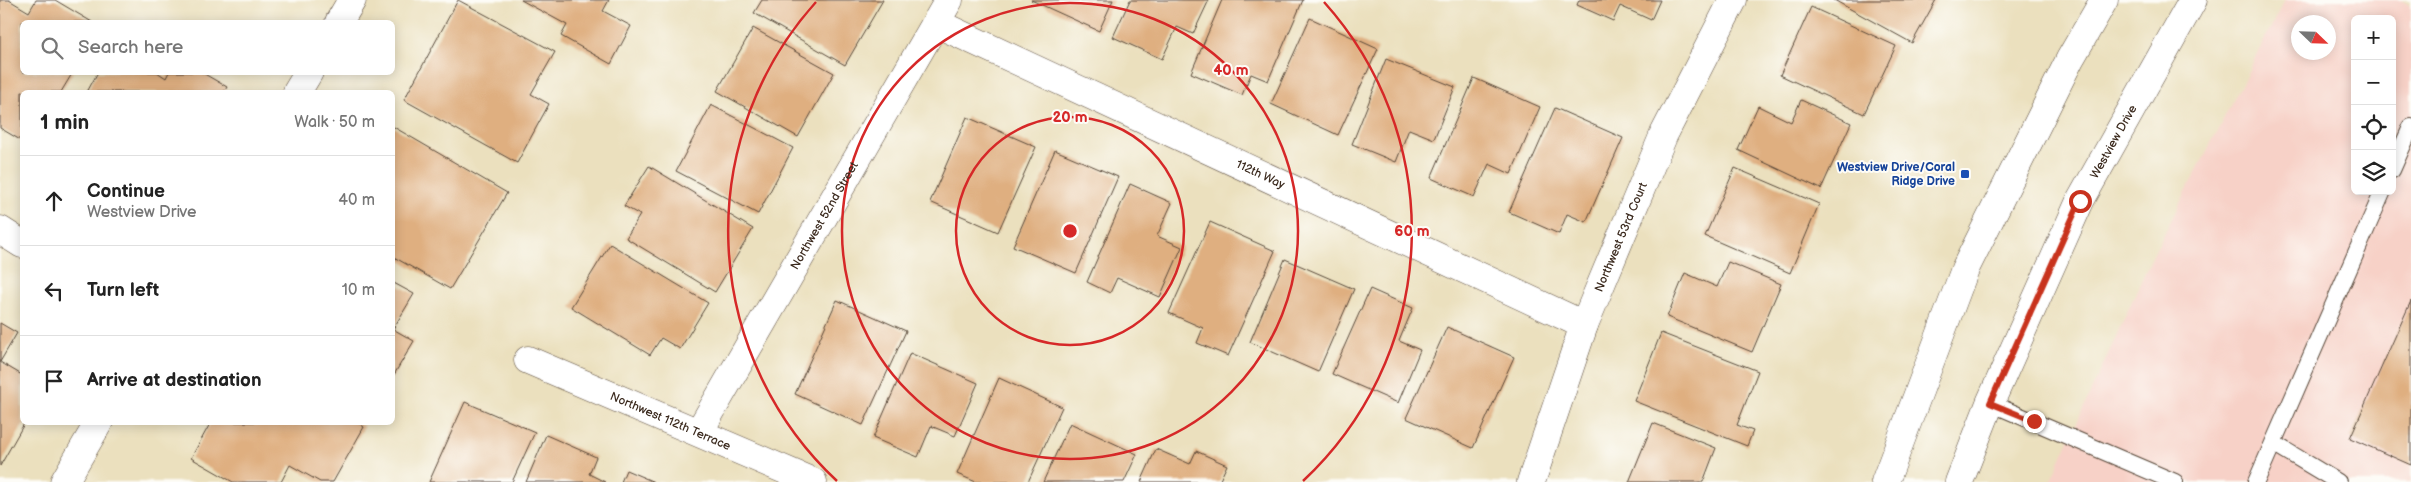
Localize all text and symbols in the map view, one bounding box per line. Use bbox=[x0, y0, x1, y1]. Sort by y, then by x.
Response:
north arrow bbox=[2291, 15, 2336, 60]
map controls bbox=[2351, 15, 2396, 195]
button: + bbox=[2351, 15, 2396, 60]
search box bbox=[20, 20, 395, 75]
icon: search bbox=[38, 34, 66, 62]
text: Search here bbox=[78, 36, 183, 59]
button: − bbox=[2351, 60, 2396, 105]
text: 40 m bbox=[1213, 61, 1249, 80]
street label: Westview Drive bbox=[2087, 102, 2140, 181]
button: locate bbox=[2351, 105, 2396, 150]
text: 20 m bbox=[1053, 108, 1088, 127]
text: 1 min bbox=[40, 110, 89, 135]
text: Walk · 50 m bbox=[294, 113, 375, 132]
button: layers bbox=[2351, 150, 2396, 195]
street label: 112th Way bbox=[1234, 156, 1288, 192]
street label: Northwest 52nd Street bbox=[787, 159, 861, 272]
place label: Westview Drive/Coral Ridge Drive bbox=[1837, 160, 1955, 189]
marker: Westview Drive/Coral Ridge Drive bbox=[1959, 168, 1971, 180]
text: Continue bbox=[87, 180, 165, 203]
street label: Northwest 53rd Court bbox=[1591, 180, 1650, 294]
icon: ahead bbox=[40, 187, 68, 215]
route start bbox=[2069, 190, 2092, 213]
text: 40 m bbox=[338, 191, 375, 210]
text: Westview Drive bbox=[87, 203, 197, 222]
centre of rings bbox=[1061, 222, 1079, 240]
text: 60 m bbox=[1394, 222, 1430, 241]
icon: left bbox=[40, 277, 68, 305]
text: Turn left bbox=[87, 279, 159, 302]
text: 10 m bbox=[342, 281, 375, 300]
icon: arrive bbox=[40, 367, 68, 395]
text: Arrive at destination bbox=[87, 369, 262, 392]
street label: Northwest 112th Terrace bbox=[608, 389, 733, 453]
route end bbox=[2023, 410, 2046, 433]

